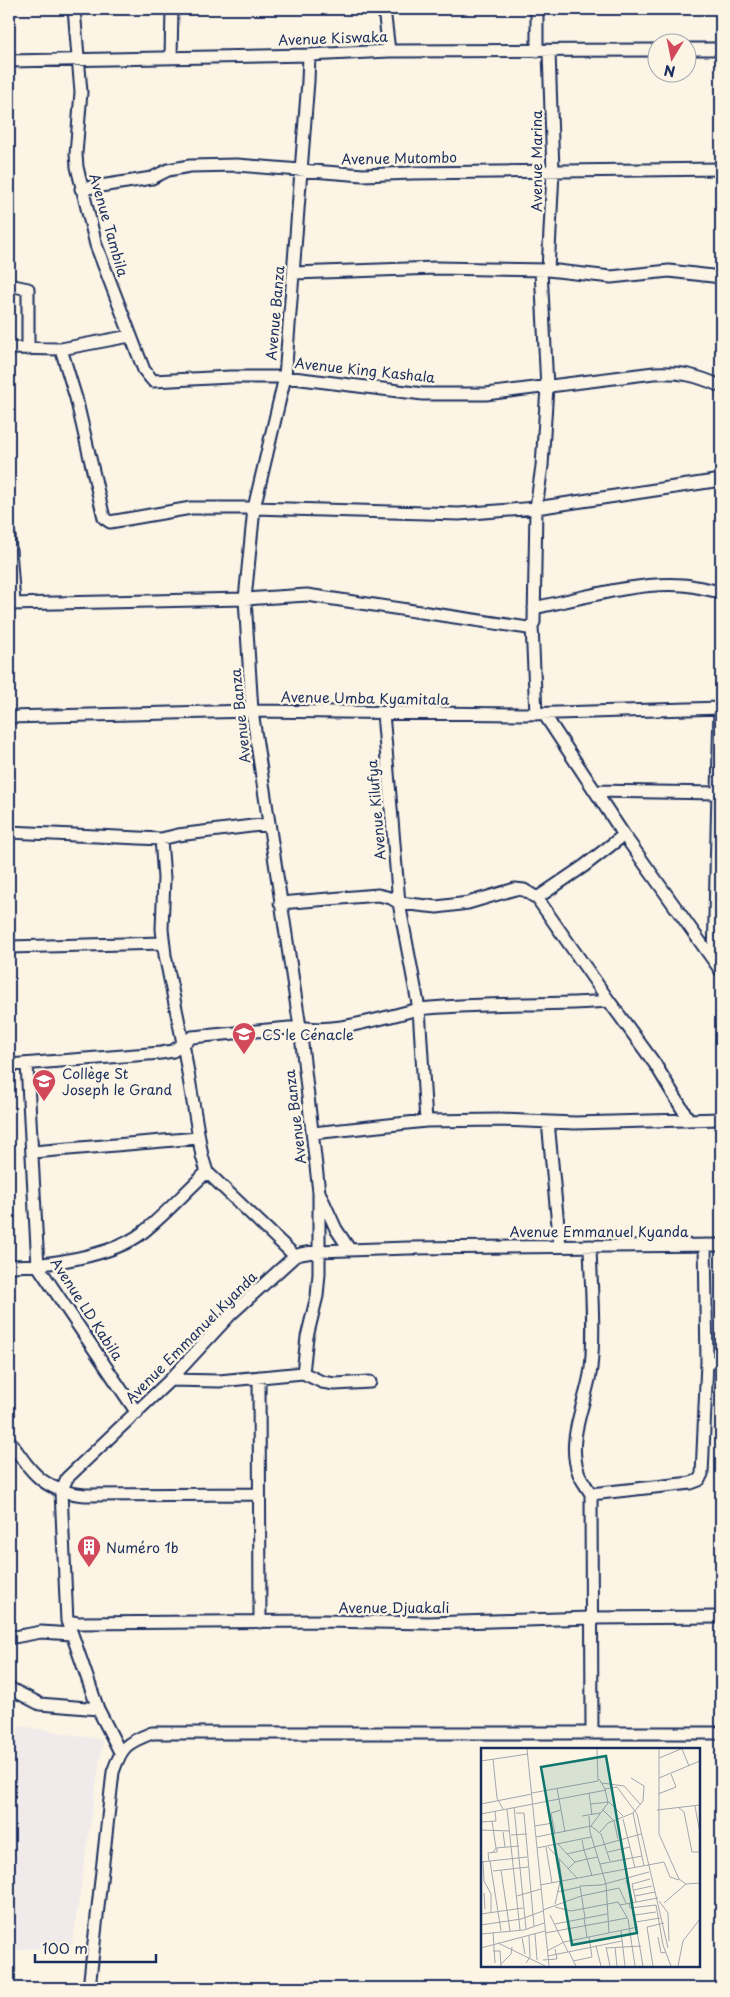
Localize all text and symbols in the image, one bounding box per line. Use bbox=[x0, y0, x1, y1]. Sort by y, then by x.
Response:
street label: Avenue Kiswaka bbox=[278, 26, 389, 50]
north arrow bbox=[648, 32, 698, 82]
text: N bbox=[662, 60, 677, 83]
street label: Avenue Marina bbox=[526, 110, 547, 212]
street label: Avenue Mutombo bbox=[341, 146, 457, 170]
street label: Avenue Tambila bbox=[84, 171, 134, 279]
street label: Avenue Banza bbox=[260, 264, 290, 361]
street label: Avenue King Kashala bbox=[294, 352, 436, 388]
street label: Avenue Banza bbox=[225, 667, 255, 764]
street label: Avenue Umba Kyamitala bbox=[281, 686, 449, 710]
street label: Avenue Kilufya bbox=[361, 759, 391, 861]
school or university icon: CS le Cénacle bbox=[231, 1021, 257, 1055]
place label: CS le Cénacle bbox=[262, 1024, 354, 1045]
place label: Collège St Joseph le Grand bbox=[62, 1063, 173, 1100]
school or university icon: Collège St Joseph le Grand bbox=[31, 1068, 57, 1102]
street label: Avenue Banza bbox=[279, 1068, 311, 1165]
street label: Avenue Emmanuel Kyanda bbox=[510, 1221, 689, 1242]
street label: Avenue LD Kabila bbox=[46, 1254, 128, 1365]
street label: Avenue Emmanuel Kyanda bbox=[120, 1266, 262, 1408]
building icon: Numéro 1b bbox=[76, 1534, 102, 1568]
place label: Numéro 1b bbox=[106, 1537, 179, 1558]
street label: Avenue Djuakali bbox=[339, 1597, 449, 1618]
inset map bbox=[481, 1748, 700, 1967]
scale bar bbox=[35, 1932, 156, 1964]
text: 100 m bbox=[42, 1936, 88, 1959]

